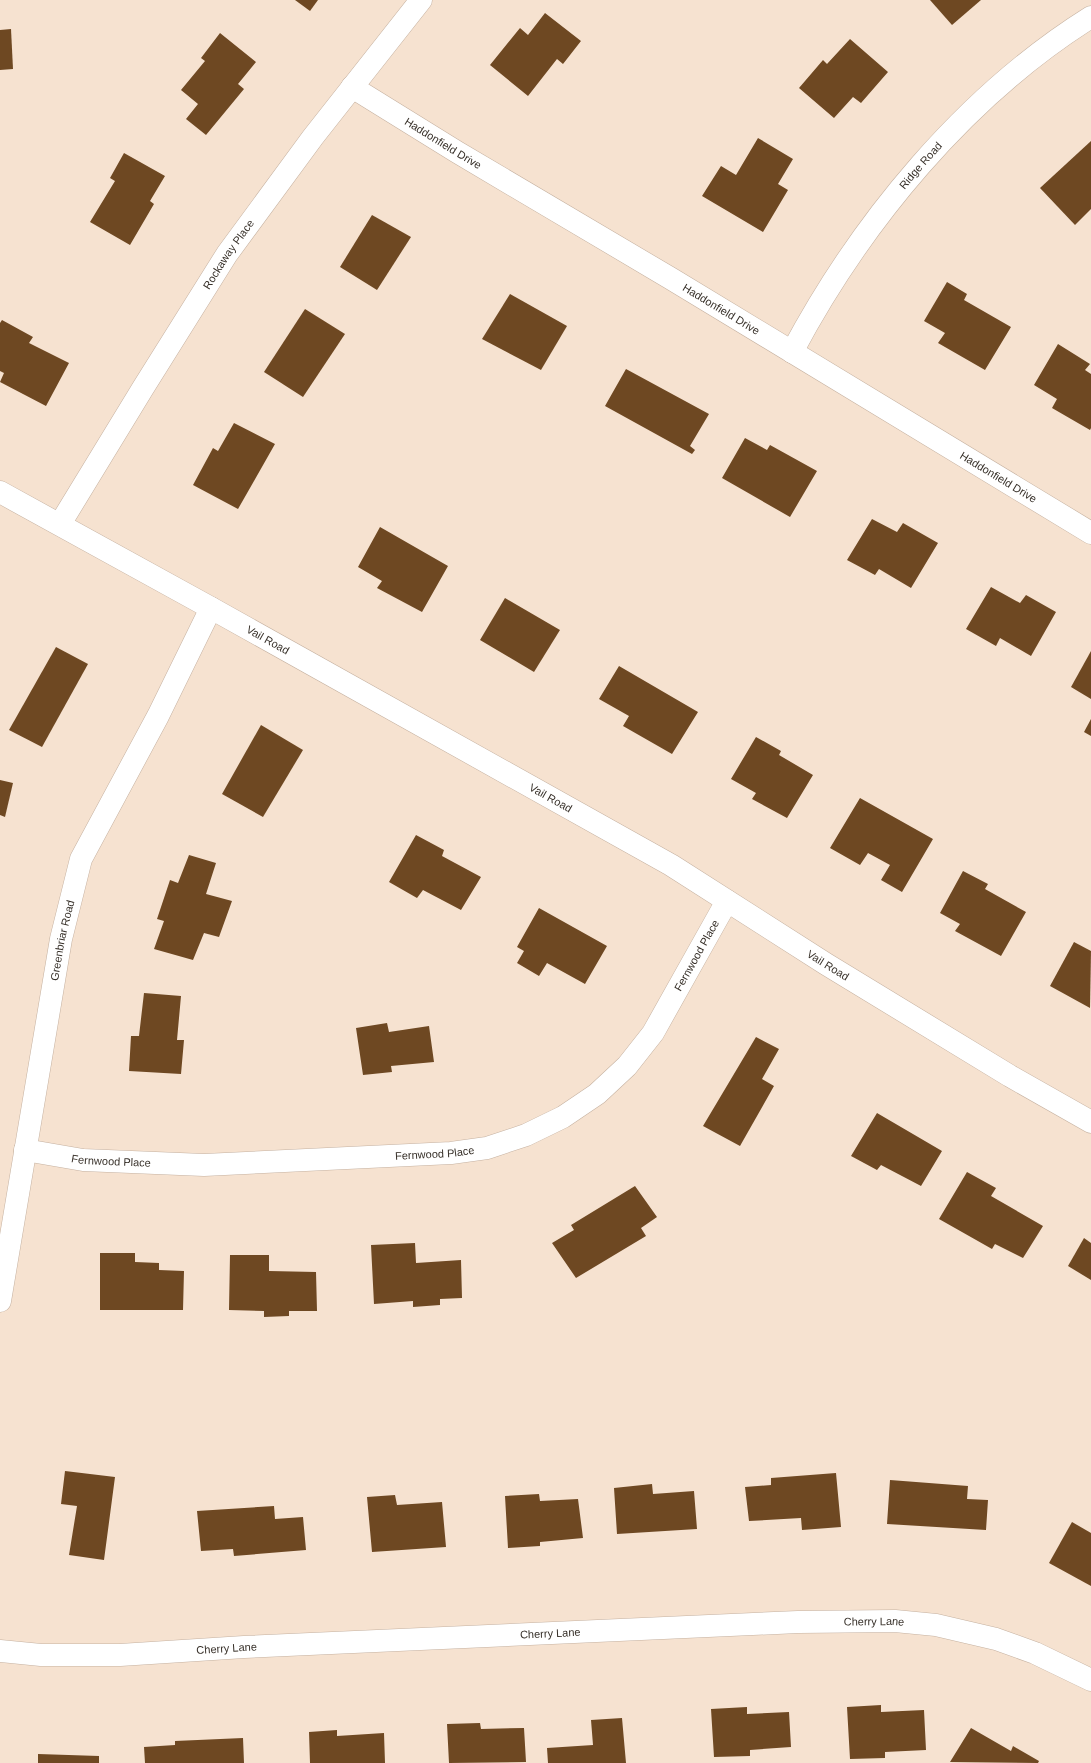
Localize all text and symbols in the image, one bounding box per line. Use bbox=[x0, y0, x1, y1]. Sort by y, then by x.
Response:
street label: Haddonfield Drive bbox=[403, 115, 484, 171]
street label: Ridge Road bbox=[897, 140, 944, 191]
street label: Rockaway Place bbox=[201, 217, 256, 291]
street label: Haddonfield Drive bbox=[681, 281, 762, 337]
street label: Haddonfield Drive bbox=[958, 449, 1039, 505]
street label: Vail Road bbox=[245, 623, 291, 656]
street label: Vail Road bbox=[527, 781, 574, 815]
street label: Greenbriar Road bbox=[48, 899, 77, 982]
street label: Fernwood Place bbox=[672, 918, 721, 993]
street label: Vail Road bbox=[805, 948, 851, 983]
street label: Fernwood Place bbox=[395, 1144, 475, 1162]
street label: Fernwood Place bbox=[70, 1152, 151, 1169]
street label: Cherry Lane bbox=[844, 1615, 905, 1628]
street label: Cherry Lane bbox=[520, 1626, 581, 1641]
street label: Cherry Lane bbox=[196, 1640, 257, 1656]

